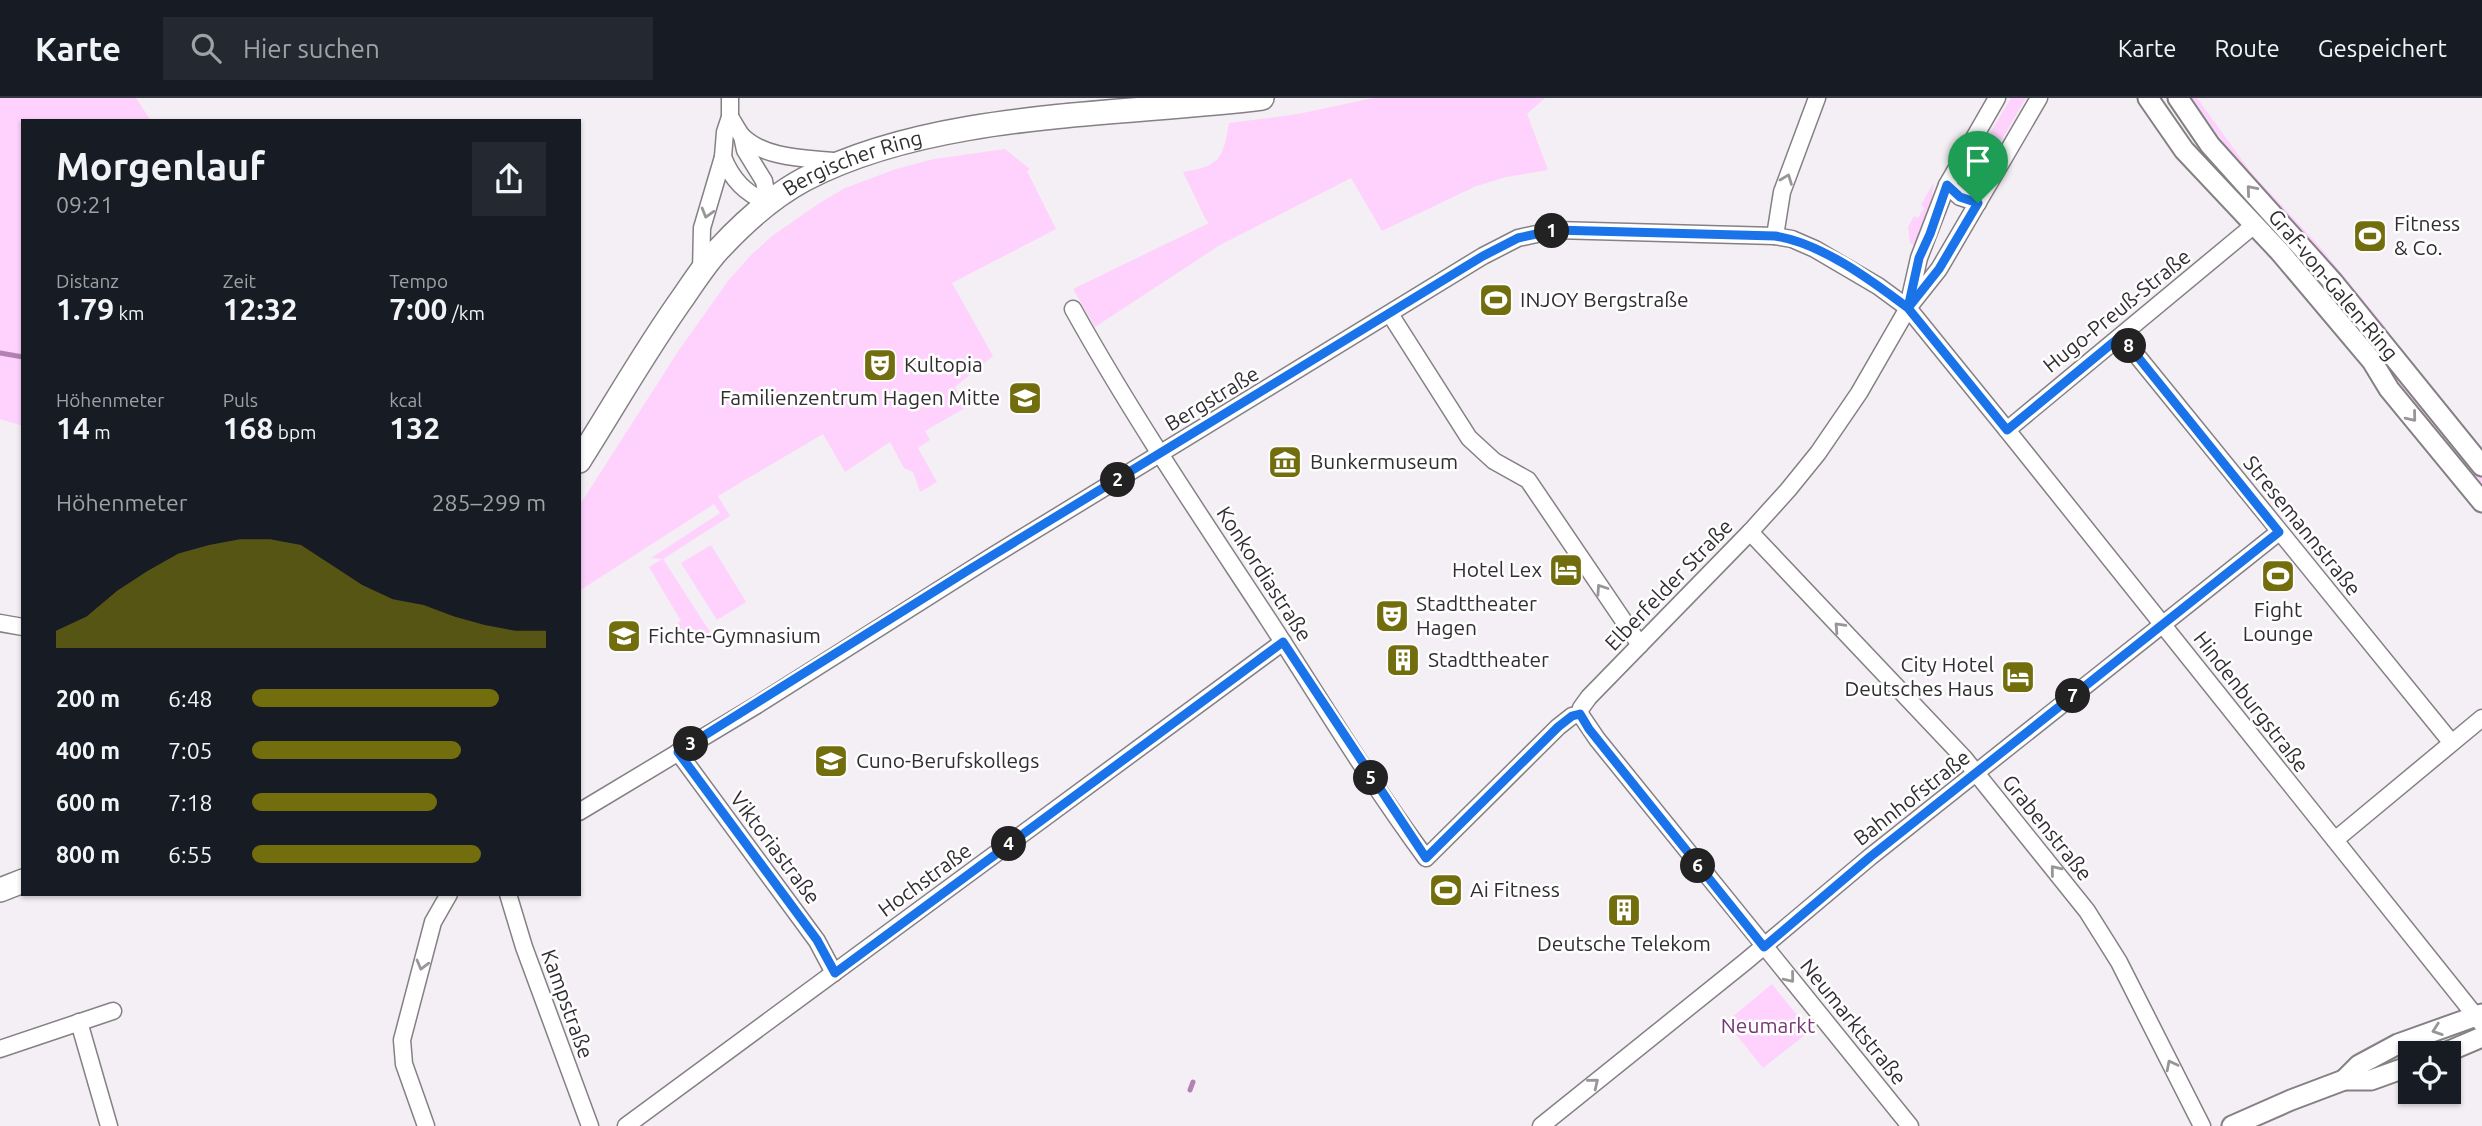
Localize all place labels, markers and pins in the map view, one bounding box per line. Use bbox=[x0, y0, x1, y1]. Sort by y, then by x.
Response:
pin bbox=[1948, 131, 2008, 203]
place label: Fitness & Co. bbox=[2394, 211, 2460, 259]
pin: 1 bbox=[1534, 214, 1570, 248]
sports icon: Fitness & Co. bbox=[2351, 217, 2389, 255]
sports icon: INJOY Bergstraße bbox=[1477, 281, 1515, 319]
place label: INJOY Bergstraße bbox=[1520, 287, 1689, 311]
pin: 8 bbox=[2112, 328, 2146, 364]
theatre icon: Kultopia bbox=[861, 346, 899, 384]
place label: Kultopia bbox=[904, 352, 983, 376]
school or university icon: Familienzentrum Hagen Mitte bbox=[1006, 379, 1044, 417]
place label: Familienzentrum Hagen Mitte bbox=[720, 385, 1000, 409]
museum icon: Bunkermuseum bbox=[1266, 443, 1304, 481]
place label: Bunkermuseum bbox=[1310, 449, 1458, 473]
pin: 2 bbox=[1100, 462, 1136, 498]
hotel icon: Hotel Lex bbox=[1547, 551, 1585, 589]
place label: Hotel Lex bbox=[1452, 557, 1542, 581]
sports icon: Fight Lounge bbox=[2259, 557, 2297, 595]
place label: Stadttheater Hagen bbox=[1416, 591, 1537, 639]
theatre icon: Stadttheater Hagen bbox=[1373, 597, 1411, 635]
place label: Fight Lounge bbox=[2243, 597, 2313, 645]
school or university icon: Fichte-Gymnasium bbox=[605, 617, 643, 655]
place label: Fichte-Gymnasium bbox=[648, 623, 821, 647]
building icon: Stadttheater bbox=[1384, 641, 1422, 679]
place label: Stadttheater bbox=[1428, 647, 1549, 671]
place label: City Hotel Deutsches Haus bbox=[1844, 652, 1994, 700]
hotel icon: City Hotel Deutsches Haus bbox=[1999, 658, 2037, 696]
pin: 7 bbox=[2056, 678, 2090, 714]
pin: 3 bbox=[674, 726, 708, 762]
school or university icon: Cuno-Berufskollegs bbox=[812, 742, 850, 780]
place label: Cuno-Berufskollegs bbox=[856, 748, 1039, 772]
pin: 5 bbox=[1354, 760, 1388, 796]
pin: 4 bbox=[992, 826, 1026, 862]
pin: 6 bbox=[1680, 848, 1716, 884]
sports icon: Ai Fitness bbox=[1427, 871, 1465, 909]
place label: Ai Fitness bbox=[1470, 877, 1560, 901]
building icon: Deutsche Telekom bbox=[1605, 891, 1643, 929]
place label: Deutsche Telekom bbox=[1537, 931, 1711, 955]

